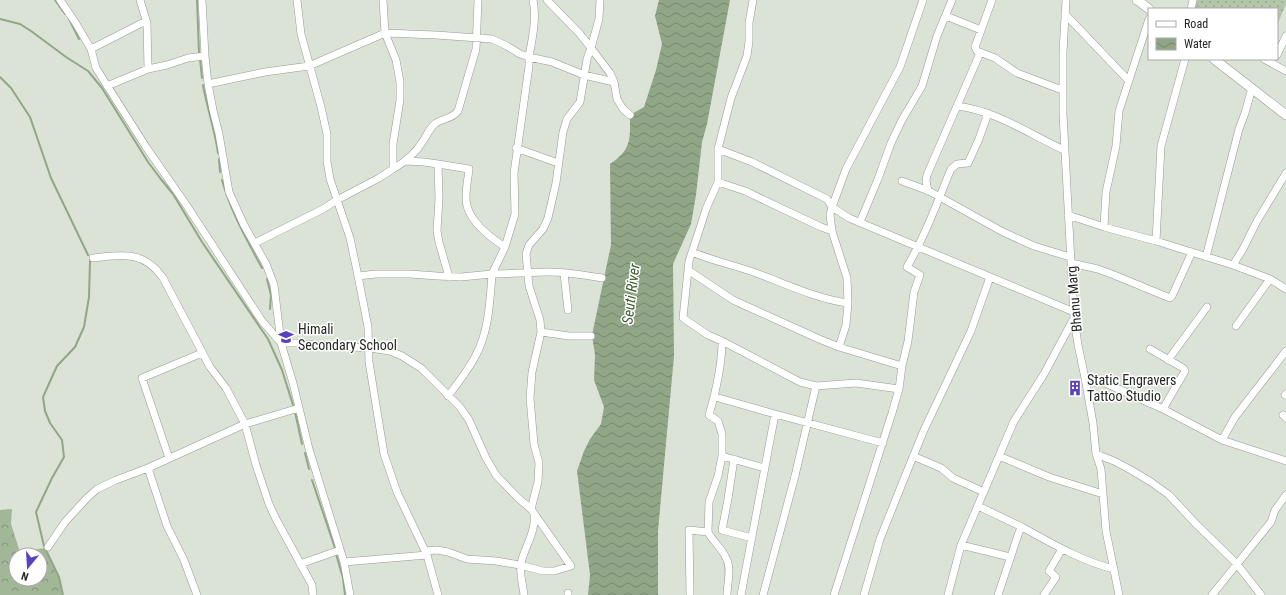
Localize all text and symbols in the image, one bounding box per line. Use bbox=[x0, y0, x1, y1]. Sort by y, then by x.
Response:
legend bbox=[1148, 8, 1278, 60]
text: Road bbox=[1184, 17, 1208, 31]
text: Water bbox=[1184, 37, 1212, 51]
water label: Seuti River bbox=[618, 262, 644, 325]
street label: Bhanu Marg bbox=[1063, 265, 1085, 333]
place label: Himali Secondary School bbox=[298, 321, 397, 353]
school or university icon: Himali Secondary School bbox=[277, 328, 295, 346]
place label: Static Engravers Tattoo Studio bbox=[1087, 372, 1177, 404]
building icon: Static Engravers Tattoo Studio bbox=[1066, 379, 1084, 397]
north arrow bbox=[8, 547, 48, 587]
text: N bbox=[20, 569, 30, 583]

